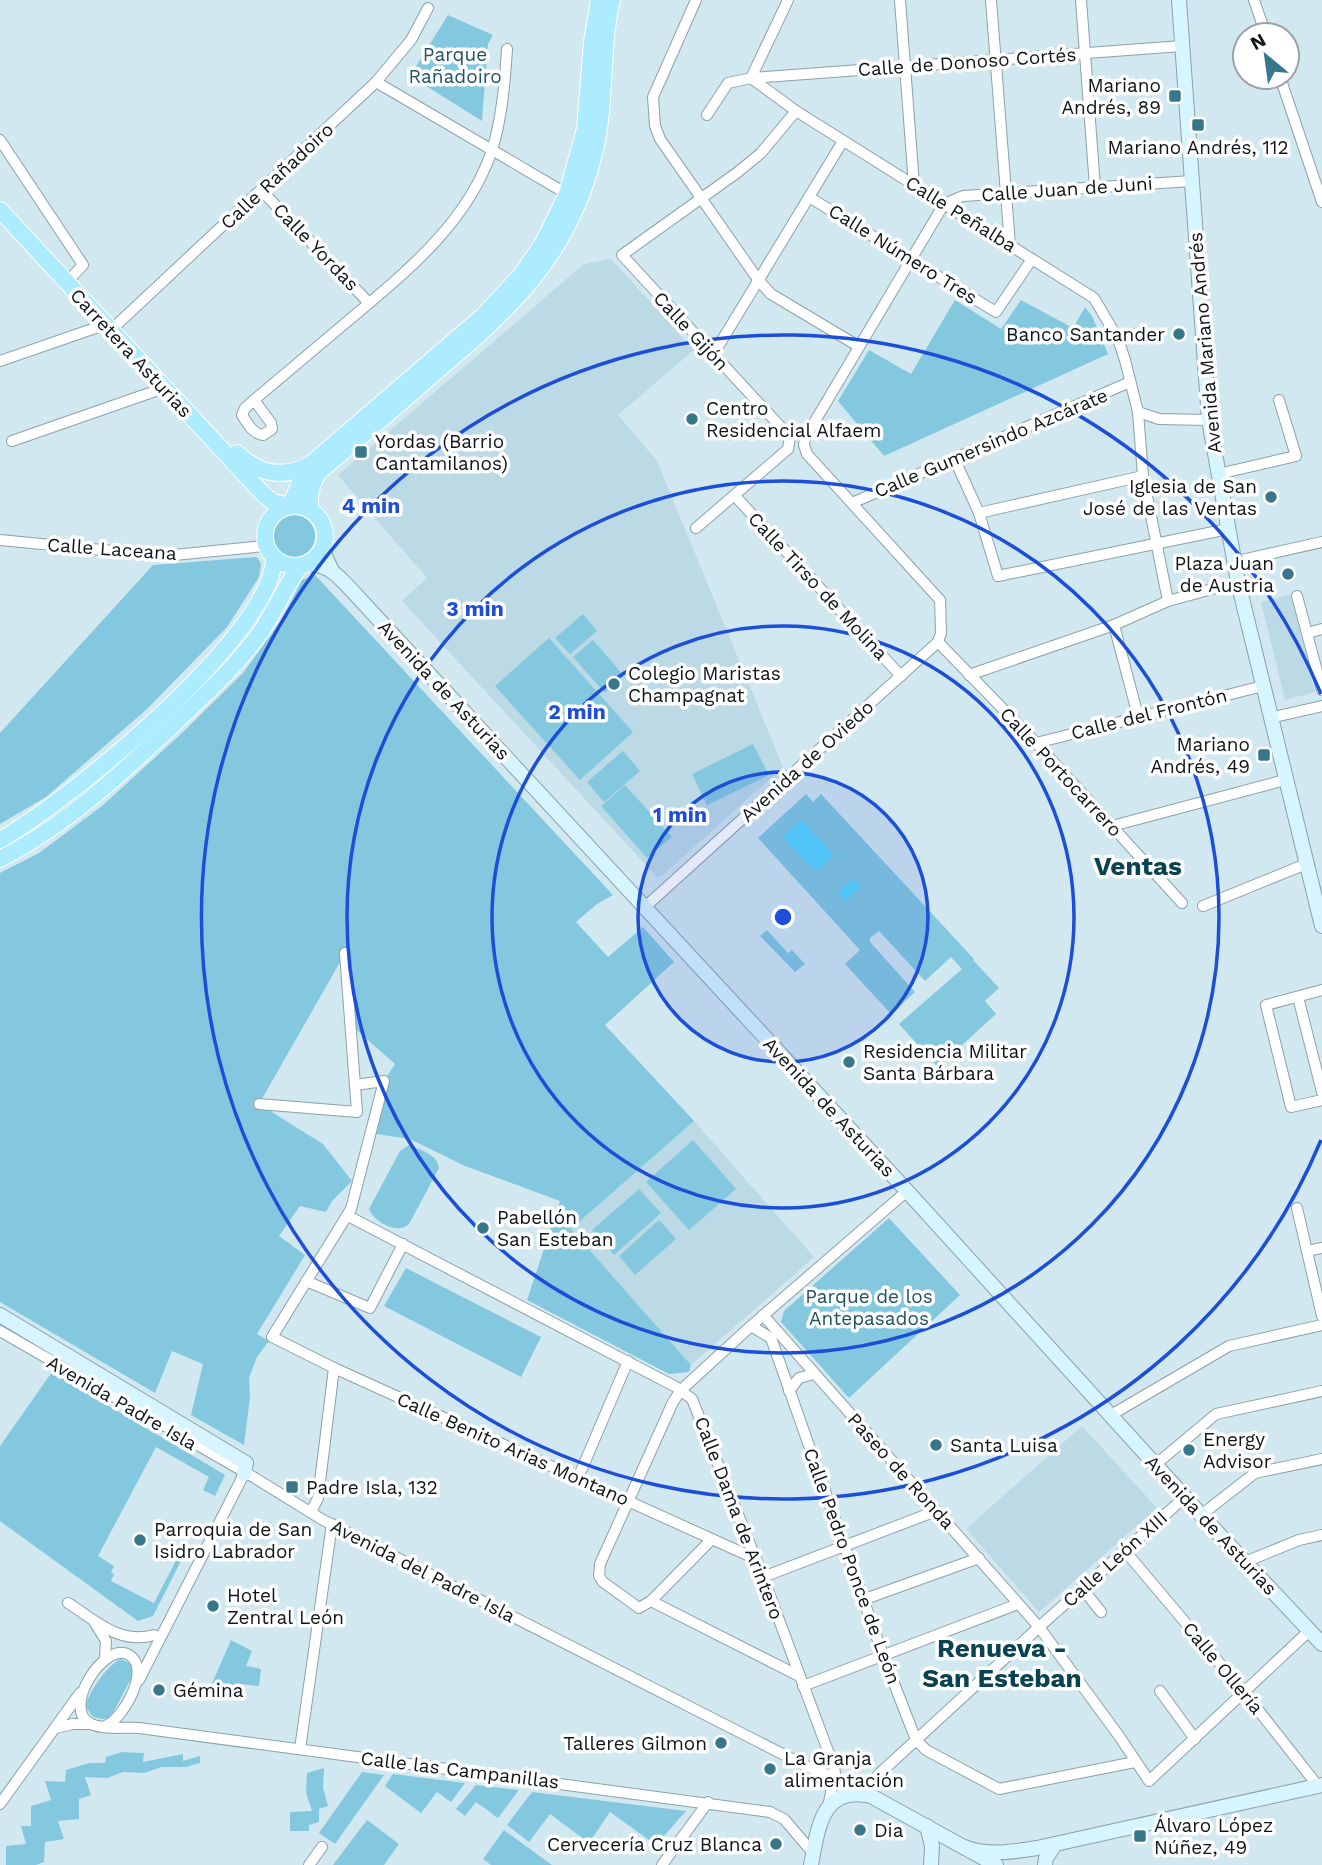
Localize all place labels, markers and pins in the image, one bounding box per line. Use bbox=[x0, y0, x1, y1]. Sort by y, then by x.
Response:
place label: Mariano Andrés, 89 bbox=[1061, 74, 1161, 119]
marker: Mariano Andrés, 89 bbox=[1167, 88, 1183, 104]
marker: Mariano Andrés, 112 bbox=[1190, 117, 1206, 133]
place label: Mariano Andrés, 112 bbox=[1108, 136, 1289, 159]
place label: Banco Santander bbox=[1006, 323, 1165, 346]
marker: Banco Santander bbox=[1171, 326, 1187, 342]
place label: Centro Residencial Alfaem bbox=[706, 397, 881, 442]
marker: Centro Residencial Alfaem bbox=[684, 411, 700, 427]
place label: Yordas (Barrio Cantamilanos) bbox=[375, 430, 508, 475]
marker: Yordas (Barrio Cantamilanos) bbox=[353, 444, 369, 460]
place label: Iglesia de San José de las Ventas bbox=[1083, 475, 1257, 520]
marker: Iglesia de San José de las Ventas bbox=[1263, 489, 1279, 505]
place label: Plaza Juan de Austria bbox=[1175, 552, 1274, 597]
marker: Plaza Juan de Austria bbox=[1280, 566, 1296, 582]
place label: Colegio Maristas Champagnat bbox=[628, 662, 781, 707]
marker: Colegio Maristas Champagnat bbox=[606, 676, 622, 692]
place label: Mariano Andrés, 49 bbox=[1150, 733, 1250, 778]
marker: Mariano Andrés, 49 bbox=[1256, 747, 1272, 763]
centre of rings bbox=[771, 905, 795, 929]
place label: Residencia Militar Santa Bárbara bbox=[863, 1040, 1027, 1085]
marker: Residencia Militar Santa Bárbara bbox=[841, 1054, 857, 1070]
place label: Pabellón San Esteban bbox=[497, 1206, 613, 1251]
marker: Pabellón San Esteban bbox=[475, 1220, 491, 1236]
place label: Energy Advisor bbox=[1203, 1428, 1272, 1473]
place label: Santa Luisa bbox=[950, 1434, 1058, 1457]
marker: Santa Luisa bbox=[928, 1437, 944, 1453]
marker: Energy Advisor bbox=[1181, 1442, 1197, 1458]
place label: Padre Isla, 132 bbox=[306, 1476, 438, 1499]
marker: Padre Isla, 132 bbox=[284, 1479, 300, 1495]
place label: Parroquia de San Isidro Labrador bbox=[154, 1518, 312, 1563]
marker: Parroquia de San Isidro Labrador bbox=[132, 1532, 148, 1548]
place label: Hotel Zentral León bbox=[227, 1584, 344, 1629]
marker: Hotel Zentral León bbox=[205, 1598, 221, 1614]
place label: Gémina bbox=[173, 1679, 244, 1702]
marker: Gémina bbox=[151, 1682, 167, 1698]
place label: Talleres Gilmon bbox=[563, 1732, 707, 1755]
marker: Talleres Gilmon bbox=[713, 1735, 729, 1751]
place label: La Granja alimentación bbox=[784, 1747, 904, 1792]
marker: La Granja alimentación bbox=[762, 1761, 778, 1777]
place label: Álvaro López Núñez, 49 bbox=[1154, 1814, 1273, 1859]
place label: Dia bbox=[874, 1819, 904, 1842]
marker: Dia bbox=[852, 1822, 868, 1838]
marker: Álvaro López Núñez, 49 bbox=[1132, 1828, 1148, 1844]
place label: Cervecería Cruz Blanca bbox=[547, 1833, 762, 1856]
marker: Cervecería Cruz Blanca bbox=[768, 1836, 784, 1852]

